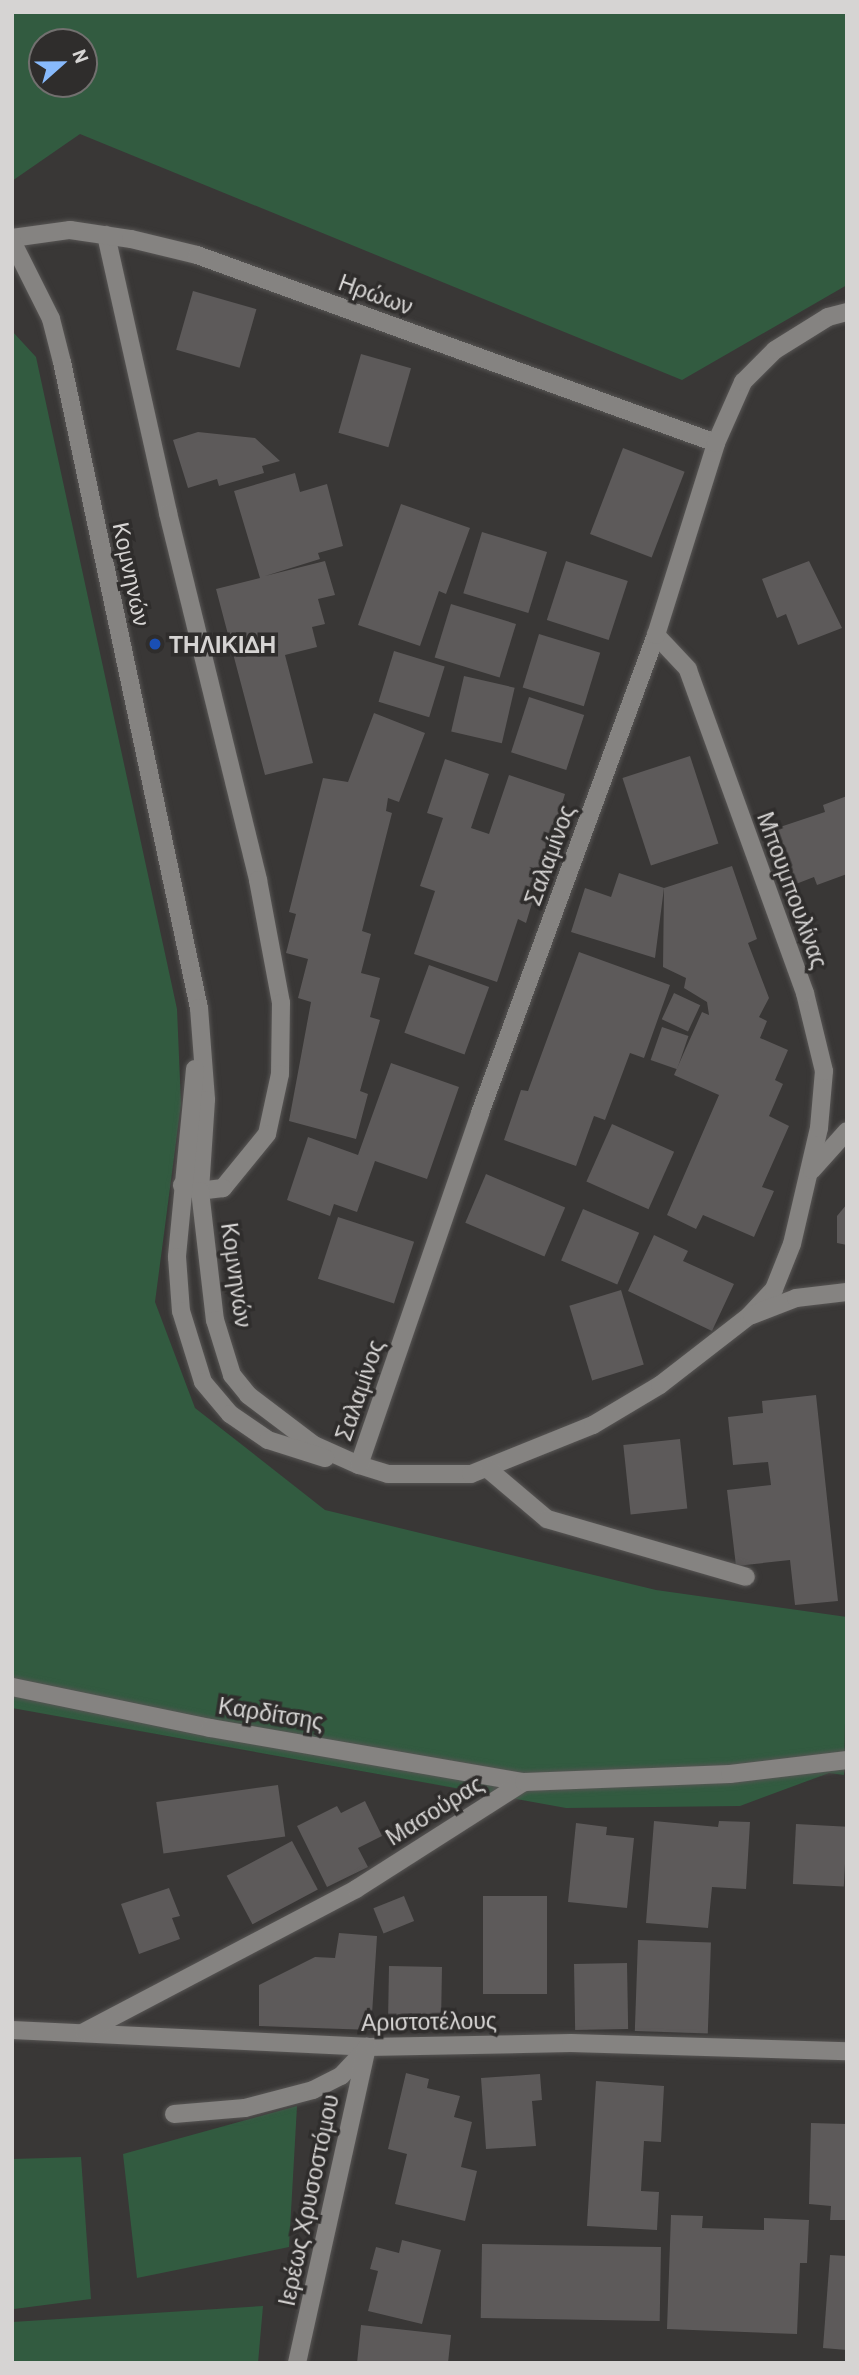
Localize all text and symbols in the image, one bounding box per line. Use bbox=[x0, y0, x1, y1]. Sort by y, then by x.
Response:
north arrow bbox=[28, 28, 98, 98]
text: N bbox=[68, 46, 94, 66]
street label: Ηρώων bbox=[335, 268, 417, 320]
street label: Κομνηνών bbox=[108, 519, 156, 629]
place label: ΤΗΛΙΚΙΔΗ bbox=[169, 630, 276, 658]
marker: ΤΗΛΙΚΙΔΗ bbox=[147, 636, 163, 652]
street label: Σαλαμίνος bbox=[518, 801, 580, 909]
street label: Μπουμπουλίνας bbox=[752, 808, 834, 972]
street label: Κομνηνών bbox=[216, 1221, 258, 1329]
street label: Σαλαμίνος bbox=[329, 1336, 389, 1444]
street label: Καρδίτσης bbox=[216, 1691, 326, 1735]
street label: Μασούρας bbox=[380, 1769, 488, 1851]
street label: Αριστοτέλους bbox=[361, 2006, 497, 2036]
street label: Ιερέως Χρυσοστόμου bbox=[272, 2092, 344, 2308]

